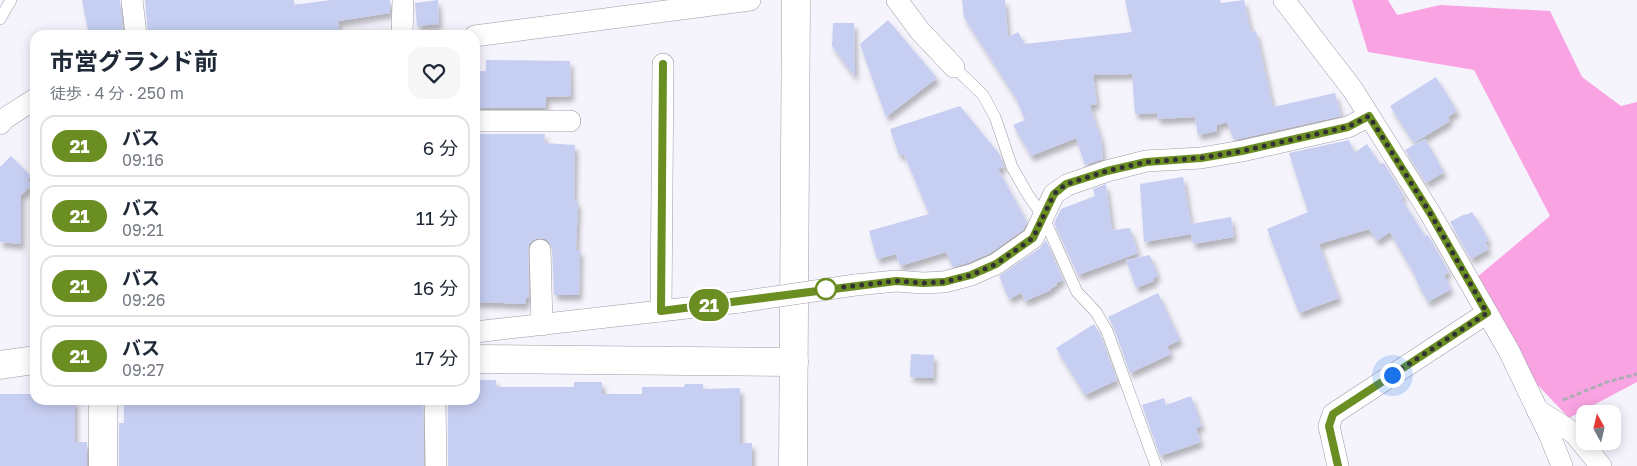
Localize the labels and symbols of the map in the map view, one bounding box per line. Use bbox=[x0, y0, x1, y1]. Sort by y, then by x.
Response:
unlabelled marker bbox=[815, 278, 837, 300]
line badge: 21 bbox=[686, 289, 732, 321]
your location bbox=[1380, 363, 1405, 388]
north arrow bbox=[1576, 405, 1621, 450]

